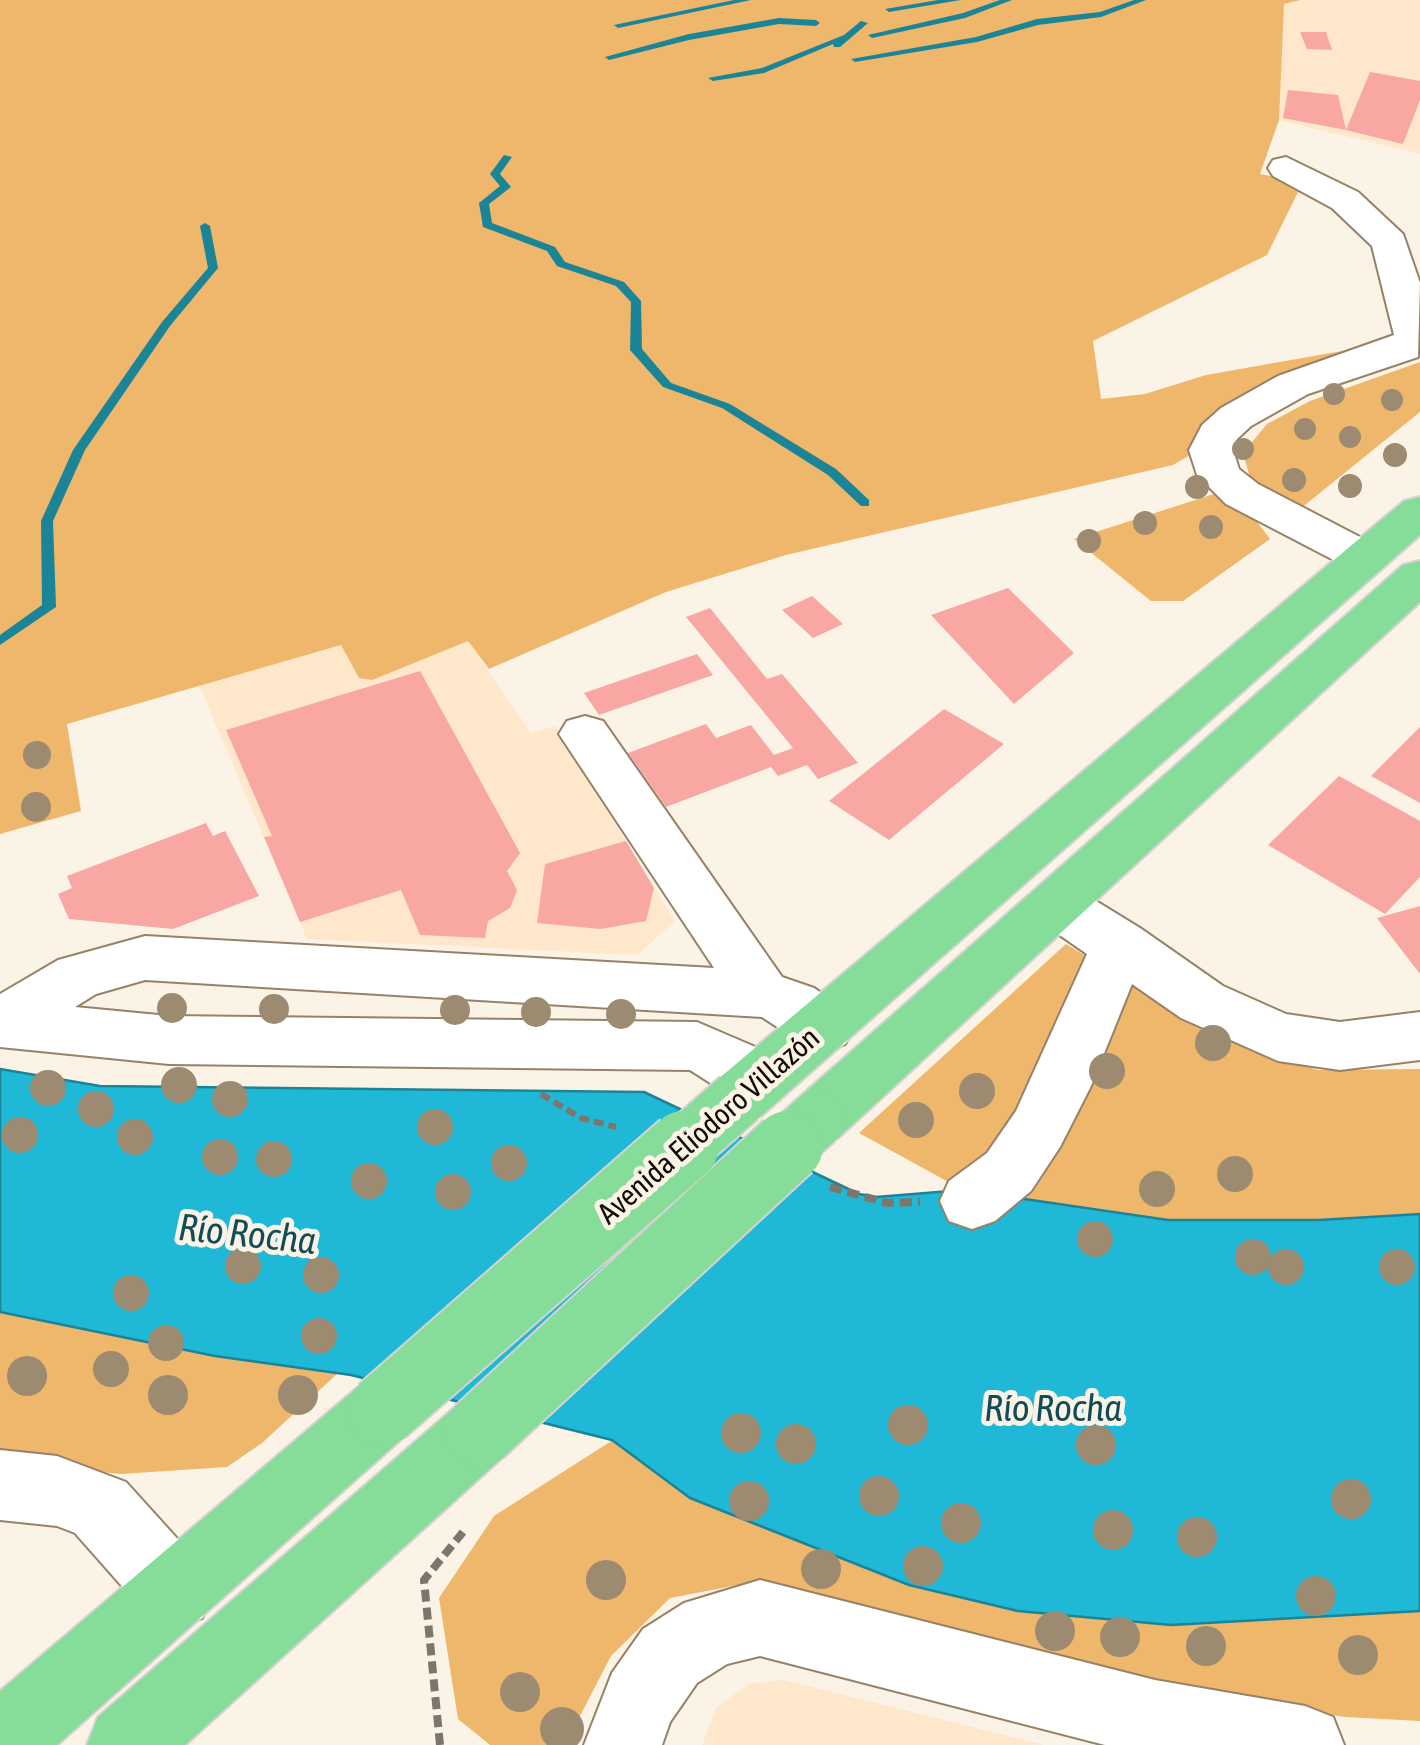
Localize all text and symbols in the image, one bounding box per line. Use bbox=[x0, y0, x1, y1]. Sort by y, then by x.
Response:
street label: Avenida Eliodoro Villazón bbox=[591, 1020, 827, 1232]
water label: Río Rocha bbox=[176, 1205, 318, 1265]
water label: Río Rocha bbox=[984, 1386, 1122, 1432]

